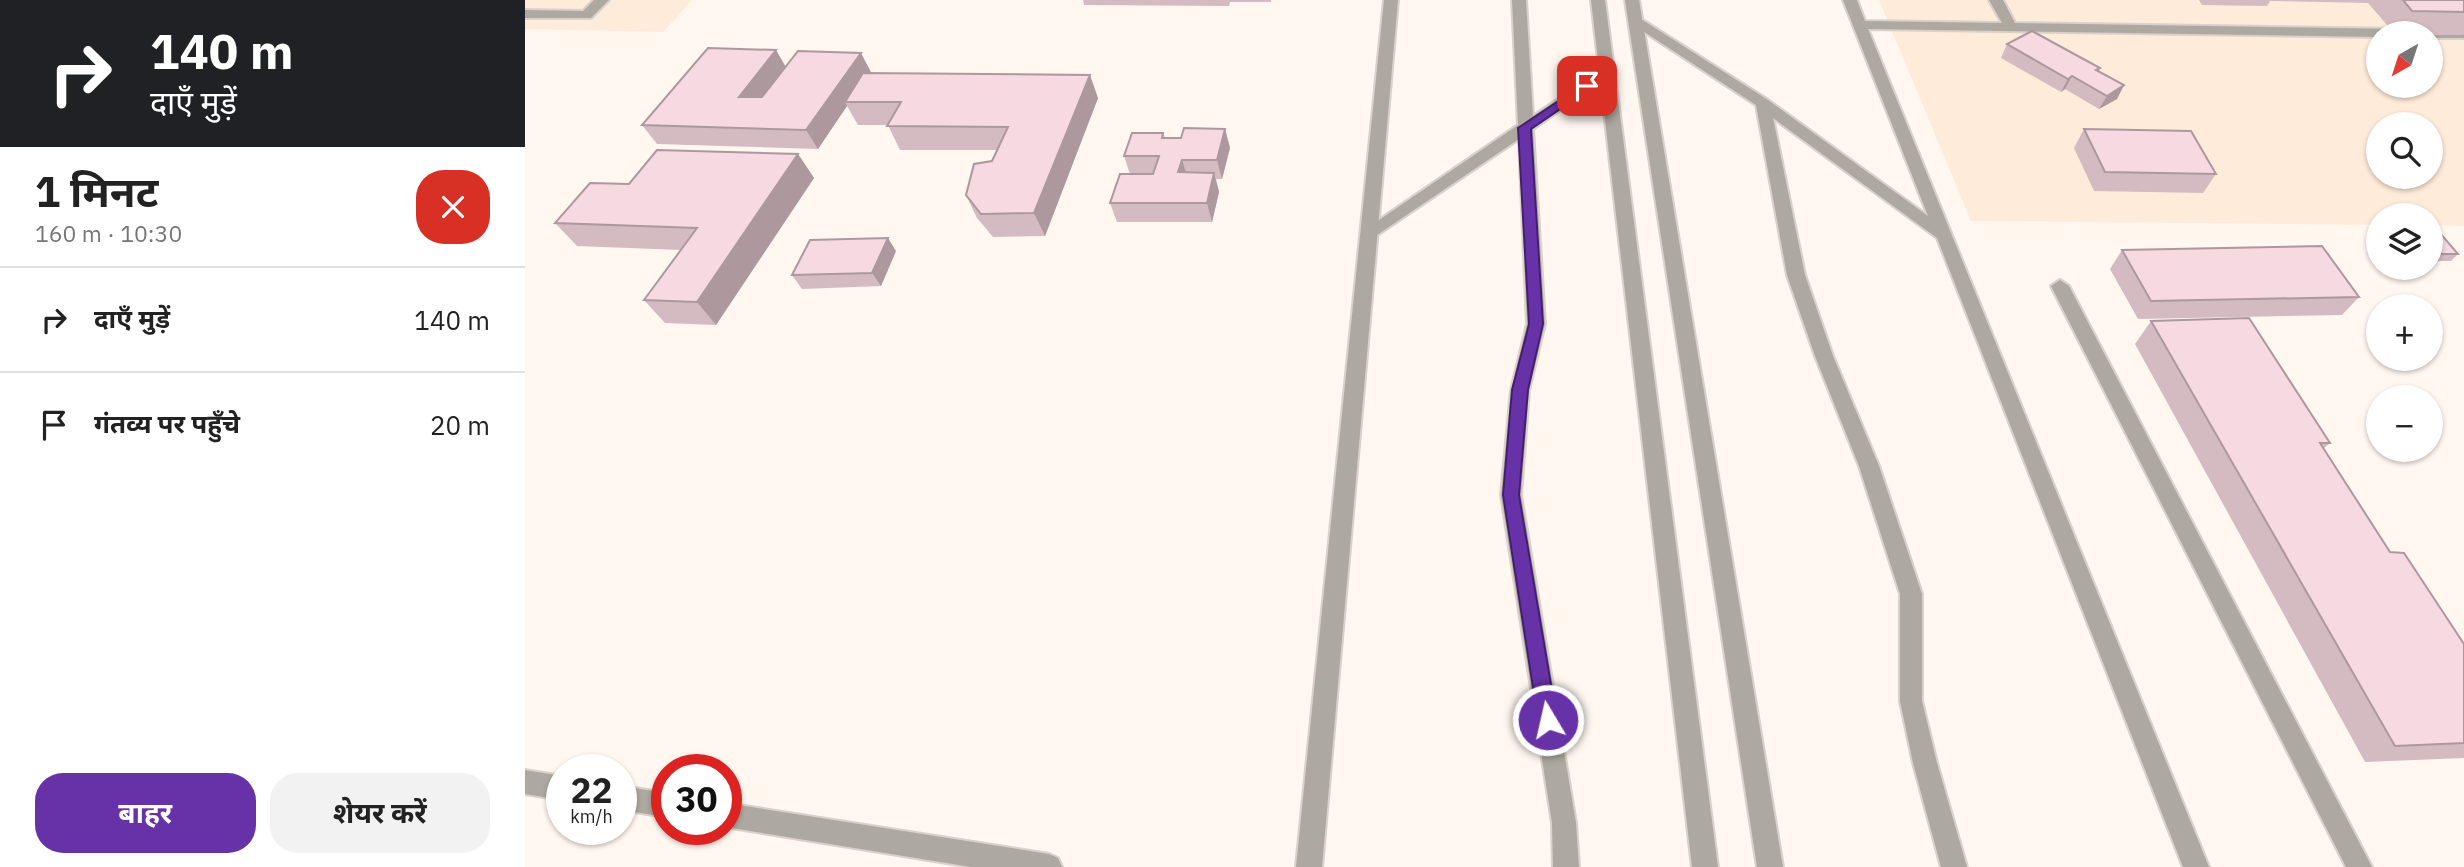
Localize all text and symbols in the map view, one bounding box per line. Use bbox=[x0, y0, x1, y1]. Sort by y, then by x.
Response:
text: 140 m bbox=[150, 19, 294, 82]
north arrow bbox=[2366, 21, 2443, 98]
map controls bbox=[2366, 21, 2443, 462]
icon: right bbox=[35, 28, 126, 119]
pin bbox=[1557, 56, 1617, 116]
icon: arrive bbox=[1568, 67, 1606, 105]
text: दाएँ मुड़ें bbox=[150, 81, 237, 123]
button: search bbox=[2366, 112, 2443, 189]
text: 1 मिनट bbox=[35, 164, 158, 219]
button: close bbox=[416, 170, 490, 244]
button: layers bbox=[2366, 203, 2443, 280]
text: 160 m · 10:30 bbox=[35, 218, 182, 248]
button: + bbox=[2366, 294, 2443, 371]
icon: right bbox=[35, 301, 73, 339]
text: दाएँ मुड़ें bbox=[94, 301, 170, 335]
text: 140 m bbox=[414, 303, 490, 337]
button: − bbox=[2366, 385, 2443, 462]
icon: arrive bbox=[35, 406, 73, 444]
text: गंतव्य पर पहुँचे bbox=[94, 406, 240, 440]
text: 20 m bbox=[430, 408, 490, 442]
position arrow bbox=[1511, 683, 1585, 757]
speed limit sign: 30 bbox=[651, 754, 742, 845]
text: 22 bbox=[570, 767, 613, 813]
button: बाहर bbox=[35, 773, 256, 853]
button: शेयर करें bbox=[270, 773, 490, 853]
text: km/h bbox=[570, 805, 613, 828]

